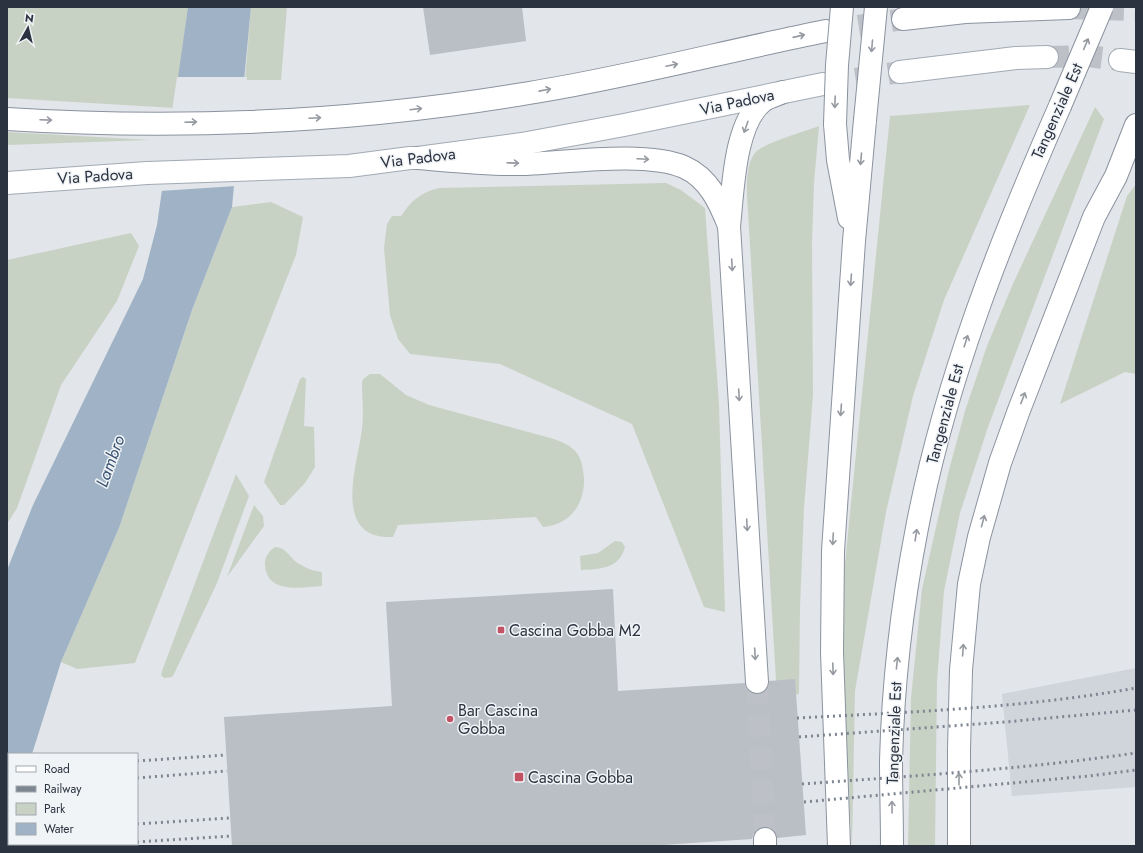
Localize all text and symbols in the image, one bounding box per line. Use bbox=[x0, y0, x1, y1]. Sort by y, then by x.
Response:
north arrow bbox=[8, 8, 48, 48]
text: N bbox=[24, 10, 35, 27]
one-way arrow bbox=[792, 32, 805, 40]
one-way arrow bbox=[868, 39, 876, 52]
one-way arrow bbox=[1083, 39, 1090, 51]
street label: Tangenziale Est bbox=[1026, 59, 1088, 163]
one-way arrow bbox=[665, 60, 678, 68]
street label: Via Padova bbox=[698, 83, 776, 121]
one-way arrow bbox=[538, 86, 551, 94]
one-way arrow bbox=[832, 95, 839, 108]
one-way arrow bbox=[409, 105, 422, 113]
one-way arrow bbox=[308, 114, 321, 122]
one-way arrow bbox=[39, 117, 52, 124]
one-way arrow bbox=[184, 119, 197, 126]
one-way arrow bbox=[741, 120, 749, 132]
street label: Via Padova bbox=[379, 142, 457, 174]
one-way arrow bbox=[858, 152, 865, 165]
one-way arrow bbox=[636, 156, 649, 163]
one-way arrow bbox=[506, 159, 519, 167]
street label: Via Padova bbox=[57, 162, 133, 190]
one-way arrow bbox=[728, 258, 735, 271]
one-way arrow bbox=[847, 273, 854, 286]
one-way arrow bbox=[963, 335, 970, 348]
street label: Tangenziale Est bbox=[921, 361, 969, 467]
one-way arrow bbox=[736, 388, 743, 401]
one-way arrow bbox=[1020, 392, 1028, 404]
one-way arrow bbox=[838, 403, 845, 416]
water label: Lambro bbox=[90, 432, 130, 490]
one-way arrow bbox=[980, 515, 987, 528]
one-way arrow bbox=[744, 518, 751, 531]
one-way arrow bbox=[912, 528, 920, 541]
one-way arrow bbox=[830, 532, 837, 545]
place label: Cascina Gobba M2 bbox=[509, 619, 641, 642]
marker: Cascina Gobba M2 bbox=[496, 625, 506, 635]
one-way arrow bbox=[959, 644, 966, 657]
one-way arrow bbox=[751, 647, 759, 660]
one-way arrow bbox=[894, 657, 901, 670]
one-way arrow bbox=[829, 662, 837, 675]
street label: Tangenziale Est bbox=[881, 681, 907, 785]
place label: Bar Cascina Gobba bbox=[458, 699, 538, 740]
marker: Bar Cascina Gobba bbox=[445, 714, 455, 724]
legend bbox=[8, 753, 138, 845]
text: Road bbox=[44, 760, 70, 778]
place label: Cascina Gobba bbox=[528, 766, 633, 789]
marker: Cascina Gobba bbox=[513, 771, 525, 783]
one-way arrow bbox=[955, 773, 963, 786]
text: Railway bbox=[44, 780, 82, 798]
text: Park bbox=[44, 800, 66, 818]
one-way arrow bbox=[888, 801, 896, 814]
text: Water bbox=[44, 820, 75, 838]

